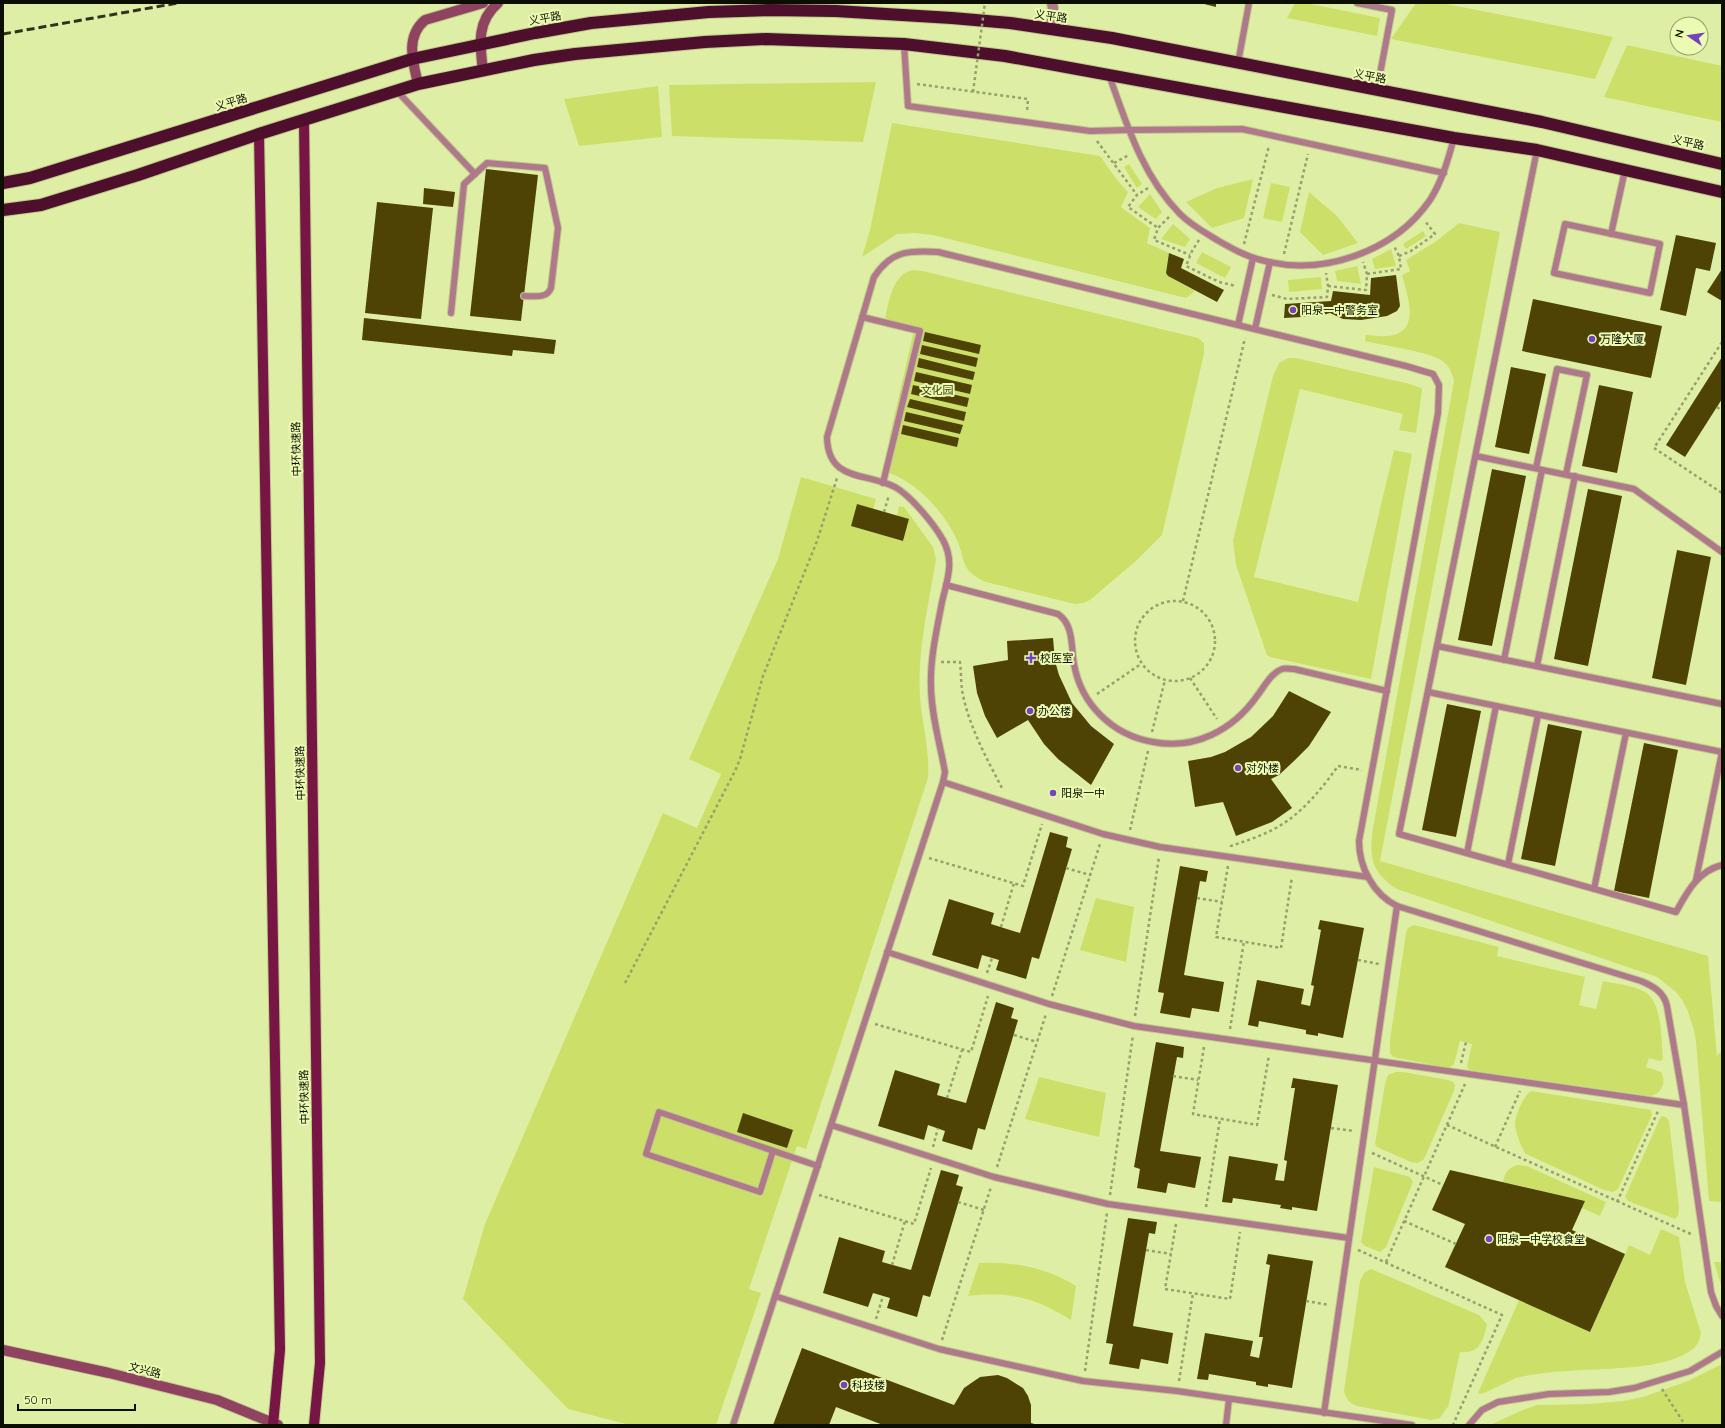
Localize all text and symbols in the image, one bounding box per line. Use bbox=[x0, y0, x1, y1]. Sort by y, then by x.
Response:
street label: 义平路 bbox=[1034, 7, 1068, 25]
street label: 义平路 bbox=[528, 8, 562, 28]
north arrow bbox=[1669, 16, 1709, 56]
text: N bbox=[1672, 28, 1687, 39]
street label: 义平路 bbox=[1352, 66, 1388, 86]
street label: 义平路 bbox=[213, 90, 249, 114]
street label: 义平路 bbox=[1670, 131, 1706, 153]
place label: 阳泉一中警务室 bbox=[1301, 303, 1378, 317]
marker: 阳泉一中警务室 bbox=[1288, 305, 1298, 315]
place label: 万隆大厦 bbox=[1600, 332, 1644, 346]
marker: 万隆大厦 bbox=[1587, 334, 1597, 344]
park label: 文化园 bbox=[921, 383, 954, 397]
street label: 中环快速路 bbox=[289, 421, 303, 477]
place label: 校医室 bbox=[1040, 651, 1073, 665]
marker: 校医室 bbox=[1025, 652, 1037, 664]
place label: 办公楼 bbox=[1038, 704, 1071, 718]
marker: 办公楼 bbox=[1025, 706, 1035, 716]
street label: 中环快速路 bbox=[293, 745, 307, 801]
place label: 对外楼 bbox=[1246, 761, 1279, 775]
marker: 对外楼 bbox=[1233, 763, 1243, 773]
place label: 阳泉一中 bbox=[1061, 786, 1105, 800]
marker: 阳泉一中 bbox=[1048, 788, 1058, 798]
street label: 中环快速路 bbox=[297, 1069, 311, 1125]
place label: 阳泉一中学校食堂 bbox=[1497, 1232, 1585, 1246]
marker: 阳泉一中学校食堂 bbox=[1484, 1234, 1494, 1244]
street label: 文兴路 bbox=[127, 1359, 163, 1381]
place label: 科技楼 bbox=[852, 1378, 885, 1392]
marker: 科技楼 bbox=[839, 1380, 849, 1390]
scale bar bbox=[18, 1386, 135, 1412]
text: 50 m bbox=[24, 1392, 52, 1407]

